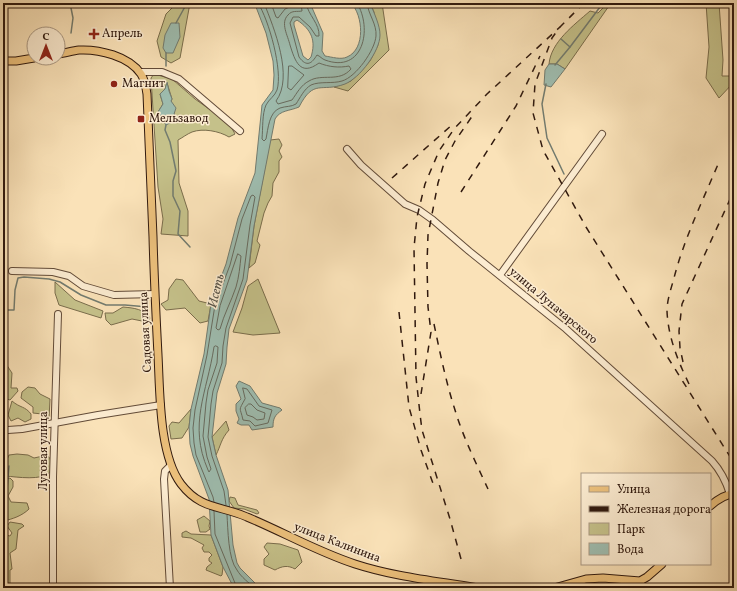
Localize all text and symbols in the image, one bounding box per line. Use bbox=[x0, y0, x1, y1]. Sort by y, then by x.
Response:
north arrow bbox=[26, 26, 66, 66]
place label: Апрель bbox=[102, 26, 143, 42]
marker: Апрель bbox=[89, 29, 99, 39]
text: С bbox=[42, 30, 50, 45]
place label: Магнит bbox=[122, 76, 165, 92]
marker: Магнит bbox=[109, 79, 119, 89]
place label: Мельзавод bbox=[149, 111, 209, 127]
marker: Мельзавод bbox=[136, 114, 146, 124]
street label: улица Луначарского bbox=[505, 264, 601, 348]
water label: Исеть bbox=[204, 271, 230, 310]
street label: Садовая улица bbox=[136, 291, 156, 373]
street label: Луговая улица bbox=[36, 411, 52, 491]
legend bbox=[581, 473, 711, 565]
text: Улица bbox=[617, 482, 650, 498]
text: Железная дорога bbox=[617, 502, 711, 518]
street label: улица Калинина bbox=[291, 519, 383, 567]
text: Парк bbox=[617, 522, 645, 538]
text: Вода bbox=[617, 542, 644, 558]

